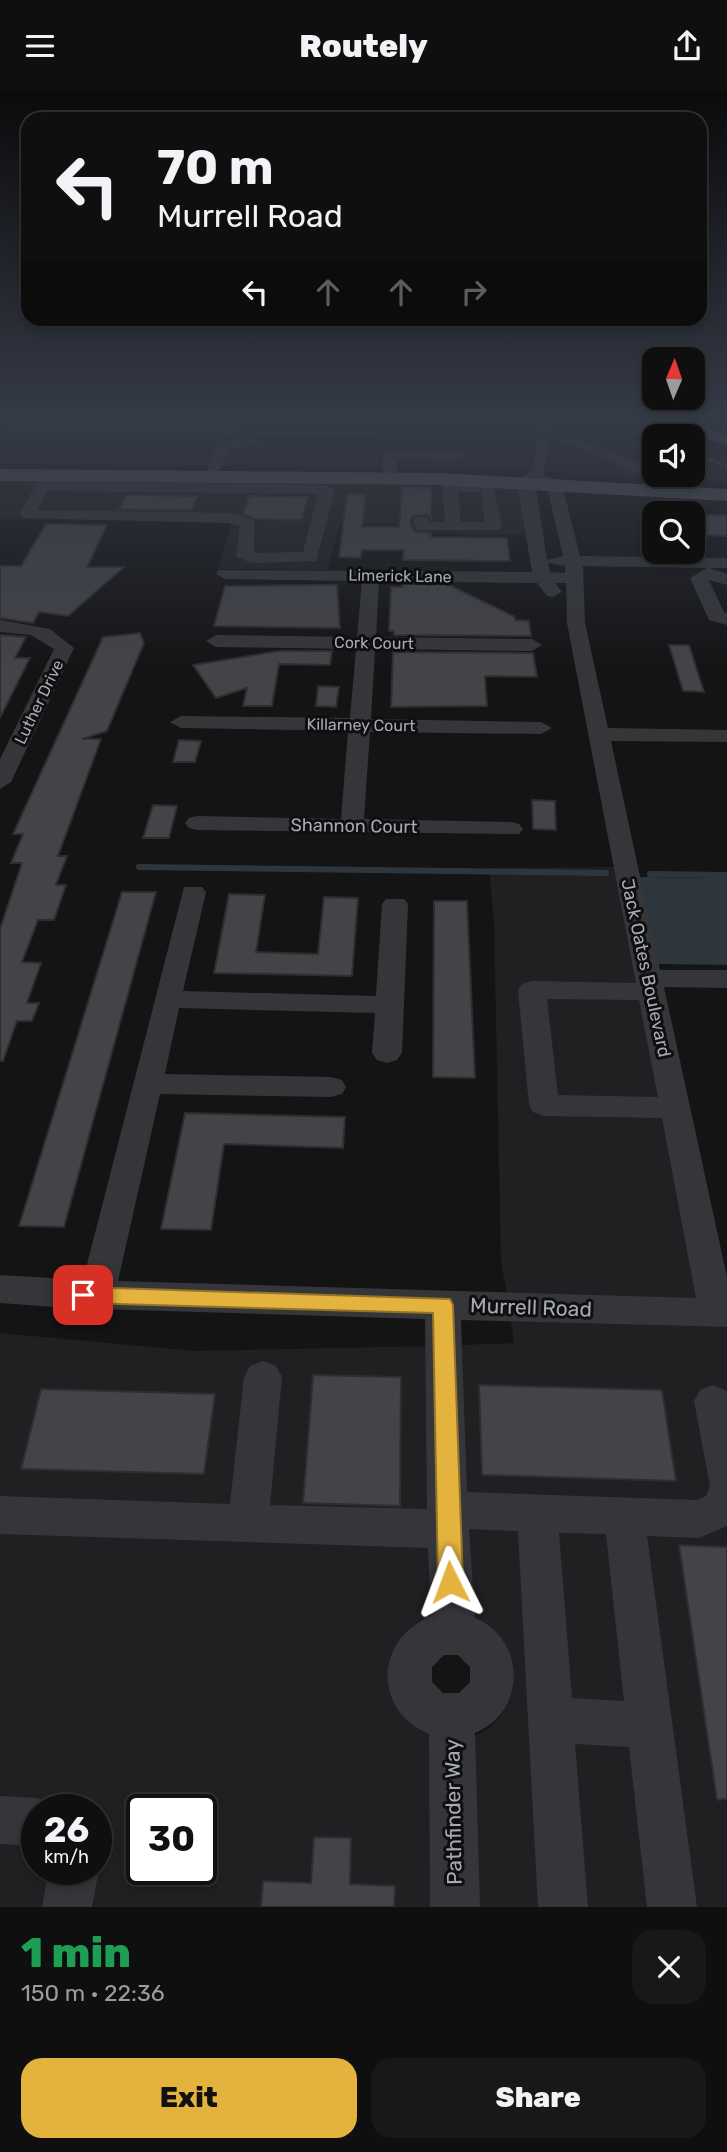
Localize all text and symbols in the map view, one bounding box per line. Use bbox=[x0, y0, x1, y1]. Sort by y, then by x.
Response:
icon: menu bbox=[21, 27, 59, 65]
text: Routely bbox=[299, 27, 428, 65]
icon: share bbox=[668, 27, 706, 65]
text: 70 m bbox=[157, 138, 274, 196]
icon: left bbox=[42, 140, 133, 231]
text: Murrell Road bbox=[157, 197, 343, 235]
icon: left bbox=[236, 273, 274, 311]
icon: ahead bbox=[309, 273, 347, 311]
icon: ahead bbox=[382, 273, 420, 311]
icon: right bbox=[455, 273, 493, 311]
north arrow bbox=[642, 347, 705, 409]
map controls bbox=[642, 347, 705, 564]
button: sound bbox=[642, 424, 705, 487]
button: search bbox=[642, 501, 705, 564]
street label: Limerick Lane bbox=[348, 566, 452, 586]
street label: Cork Court bbox=[334, 633, 414, 653]
street label: Luther Drive bbox=[10, 657, 68, 747]
street label: Killarney Court bbox=[307, 715, 415, 735]
street label: Shannon Court bbox=[291, 814, 417, 838]
street label: Jack Oates Boulevard bbox=[616, 877, 676, 1059]
pin bbox=[53, 1265, 113, 1325]
icon: arrive bbox=[64, 1276, 102, 1314]
street label: Murrell Road bbox=[470, 1292, 592, 1322]
position arrow bbox=[413, 1545, 487, 1619]
street label: Pathfinder Way bbox=[439, 1739, 467, 1885]
speed limit sign: 30 bbox=[126, 1794, 217, 1885]
text: 26 bbox=[44, 1809, 89, 1851]
text: km/h bbox=[44, 1846, 89, 1868]
text: 1 min bbox=[21, 1928, 131, 1978]
button: close bbox=[632, 1930, 706, 2004]
text: 150 m · 22:36 bbox=[21, 1979, 165, 2007]
button: Exit bbox=[21, 2058, 357, 2138]
button: Share bbox=[371, 2058, 706, 2138]

